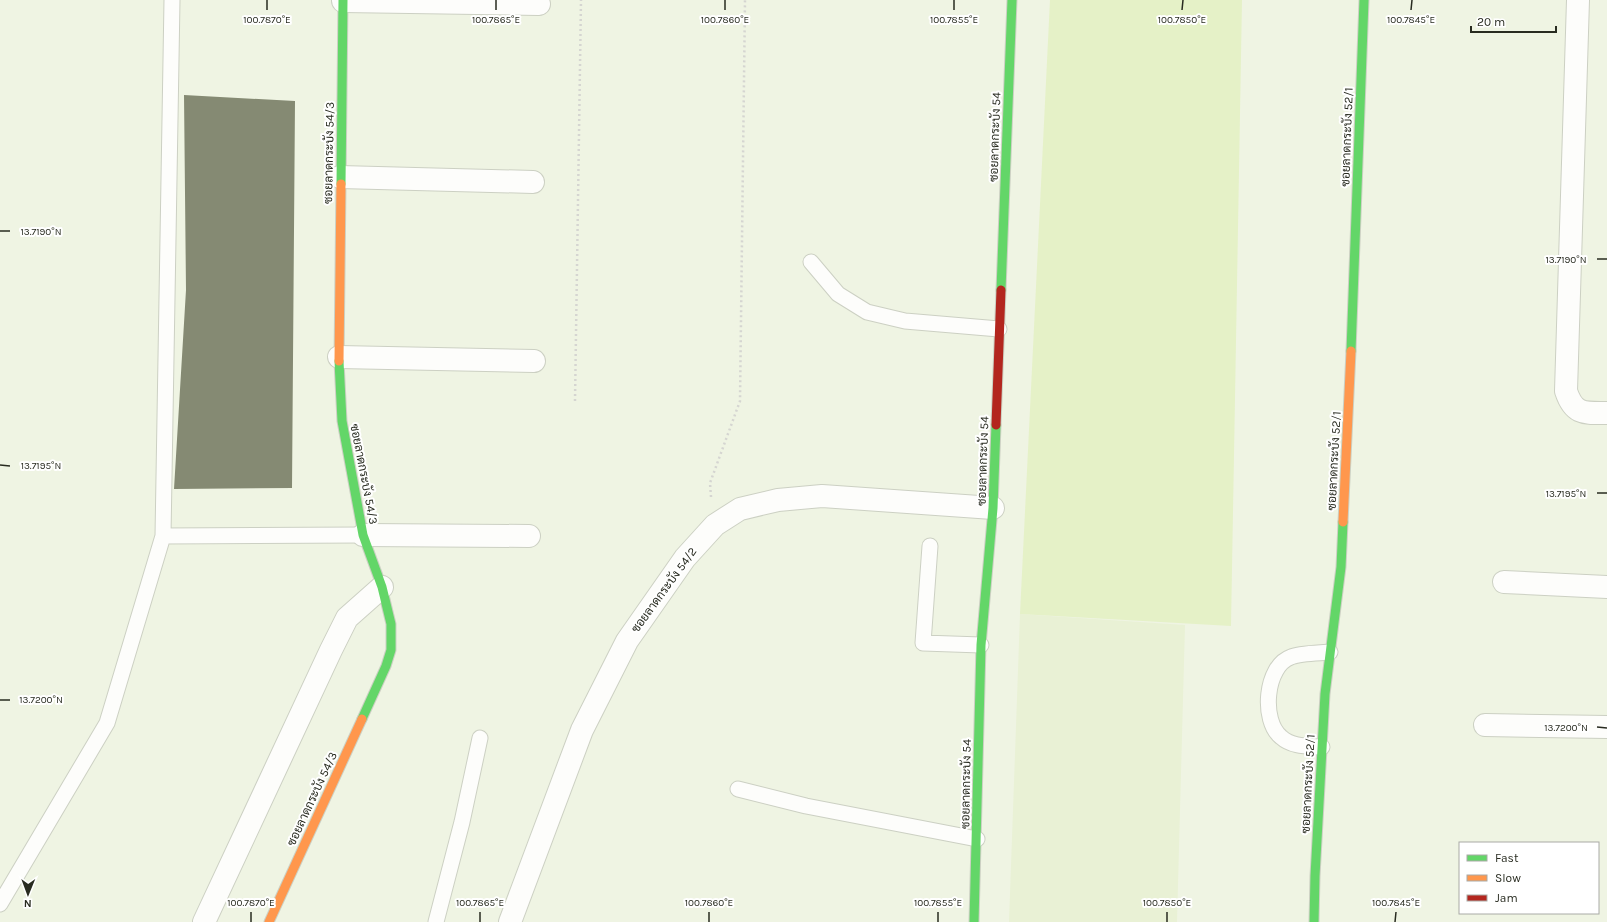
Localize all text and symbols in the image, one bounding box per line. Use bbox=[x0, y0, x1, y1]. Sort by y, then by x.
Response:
scale bar bbox=[1471, 8, 1556, 34]
text: 100.7870°E bbox=[243, 14, 291, 26]
text: 100.7865°E bbox=[472, 14, 520, 26]
text: 100.7860°E bbox=[701, 14, 749, 26]
text: 100.7855°E bbox=[930, 14, 978, 26]
text: 100.7850°E bbox=[1158, 14, 1206, 26]
text: 100.7845°E bbox=[1387, 14, 1435, 26]
text: 20 m bbox=[1477, 15, 1505, 29]
street label: ซอยลาดกระบัง 52/1 bbox=[1338, 87, 1356, 187]
street label: ซอยลาดกระบัง 54 bbox=[986, 92, 1004, 182]
street label: ซอยลาดกระบัง 54/3 bbox=[321, 102, 337, 204]
text: 13.7190°N bbox=[21, 226, 61, 238]
text: 13.7190°N bbox=[1546, 254, 1586, 266]
street label: ซอยลาดกระบัง 52/1 bbox=[1324, 411, 1344, 511]
street label: ซอยลาดกระบัง 54 bbox=[974, 416, 992, 506]
street label: ซอยลาดกระบัง 54/3 bbox=[347, 423, 381, 525]
text: 13.7195°N bbox=[21, 460, 61, 472]
text: 13.7195°N bbox=[1546, 488, 1586, 500]
street label: ซอยลาดกระบัง 54/2 bbox=[628, 545, 700, 635]
text: 13.7200°N bbox=[19, 694, 63, 706]
text: 13.7200°N bbox=[1544, 722, 1588, 734]
street label: ซอยลาดกระบัง 52/1 bbox=[1298, 734, 1318, 834]
street label: ซอยลาดกระบัง 54 bbox=[958, 739, 974, 829]
street label: ซอยลาดกระบัง 54/3 bbox=[284, 750, 340, 848]
legend bbox=[1459, 842, 1599, 914]
text: Fast bbox=[1495, 851, 1519, 865]
text: Slow bbox=[1495, 871, 1521, 885]
north arrow bbox=[8, 874, 48, 914]
text: Jam bbox=[1495, 891, 1518, 905]
text: N bbox=[24, 897, 32, 910]
text: 100.7870°E bbox=[227, 897, 275, 909]
text: 100.7865°E bbox=[456, 897, 504, 909]
text: 100.7860°E bbox=[685, 897, 733, 909]
text: 100.7855°E bbox=[914, 897, 962, 909]
text: 100.7850°E bbox=[1143, 897, 1191, 909]
text: 100.7845°E bbox=[1372, 897, 1420, 909]

